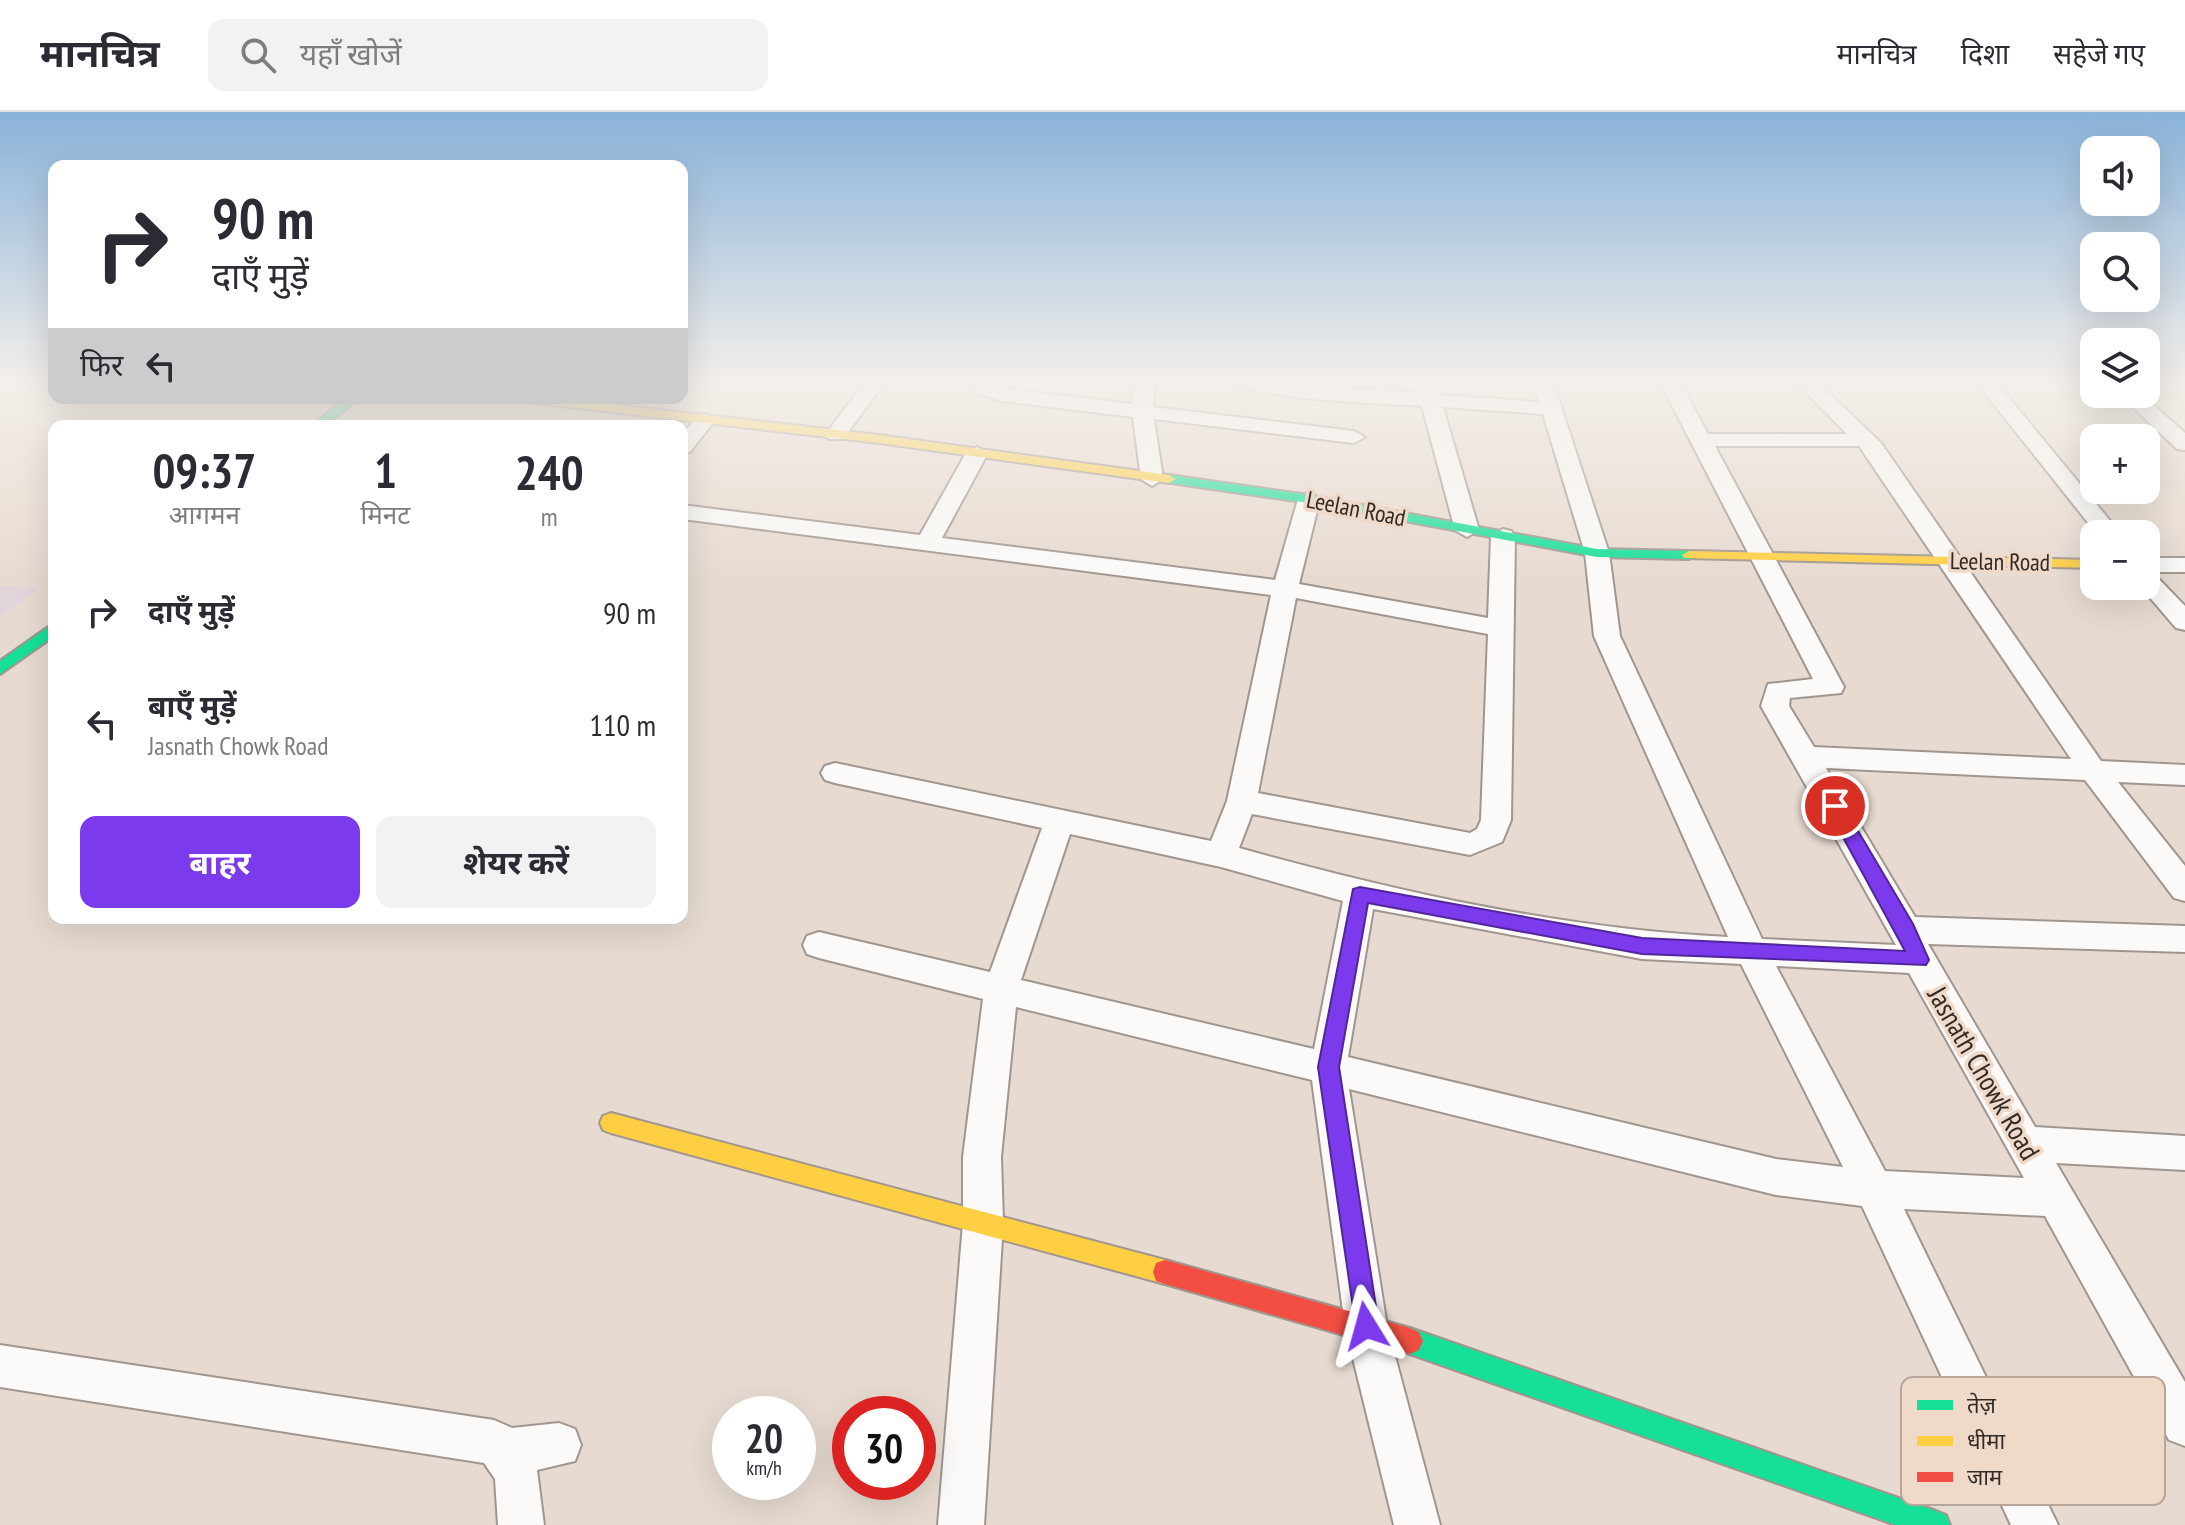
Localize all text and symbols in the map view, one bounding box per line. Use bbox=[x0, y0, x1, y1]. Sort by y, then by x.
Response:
search box bbox=[208, 19, 768, 91]
text: मानचित्र bbox=[40, 28, 160, 77]
icon: search bbox=[236, 33, 280, 77]
text: यहाँ खोजें bbox=[300, 34, 402, 73]
text: मानचित्र bbox=[1837, 35, 1917, 72]
text: दिशा bbox=[1961, 35, 2009, 72]
text: सहेजे गए bbox=[2053, 35, 2145, 72]
map controls bbox=[2080, 136, 2160, 600]
button: sound bbox=[2080, 136, 2160, 216]
text: 90 m bbox=[212, 182, 314, 254]
icon: right bbox=[80, 192, 184, 296]
button: search bbox=[2080, 232, 2160, 312]
text: दाएँ मुड़ें bbox=[212, 252, 309, 299]
button: layers bbox=[2080, 328, 2160, 408]
icon: left bbox=[139, 344, 183, 388]
text: फिर bbox=[80, 345, 123, 384]
button: + bbox=[2080, 424, 2160, 504]
text: 09:37 bbox=[152, 439, 256, 501]
text: 1 bbox=[374, 439, 397, 501]
text: 240 bbox=[515, 441, 584, 503]
street label: Leelan Road bbox=[1304, 484, 1408, 533]
text: आगमन bbox=[169, 498, 240, 531]
text: मिनट bbox=[361, 498, 410, 531]
text: m bbox=[541, 500, 558, 533]
button: − bbox=[2080, 520, 2160, 600]
street label: Leelan Road bbox=[1950, 545, 2050, 578]
icon: right bbox=[80, 590, 124, 634]
text: दाएँ मुड़ें bbox=[148, 591, 235, 630]
text: 90 m bbox=[603, 593, 656, 632]
text: बाएँ मुड़ें bbox=[148, 686, 236, 725]
icon: left bbox=[80, 702, 124, 746]
text: 110 m bbox=[590, 705, 656, 744]
text: Jasnath Chowk Road bbox=[148, 729, 328, 762]
pin bbox=[1801, 772, 1869, 840]
icon: arrive bbox=[1813, 784, 1857, 828]
button: बाहर bbox=[80, 816, 360, 908]
button: शेयर करें bbox=[376, 816, 656, 908]
street label: Jasnath Chowk Road bbox=[1919, 979, 2049, 1166]
position arrow bbox=[1324, 1284, 1408, 1368]
legend bbox=[1901, 1377, 2165, 1505]
text: तेज़ bbox=[1967, 1391, 1997, 1419]
speed limit sign: 30 bbox=[832, 1396, 936, 1500]
text: 20 bbox=[745, 1412, 783, 1464]
text: धीमा bbox=[1967, 1427, 2005, 1455]
text: km/h bbox=[746, 1455, 782, 1481]
text: जाम bbox=[1967, 1463, 2003, 1491]

